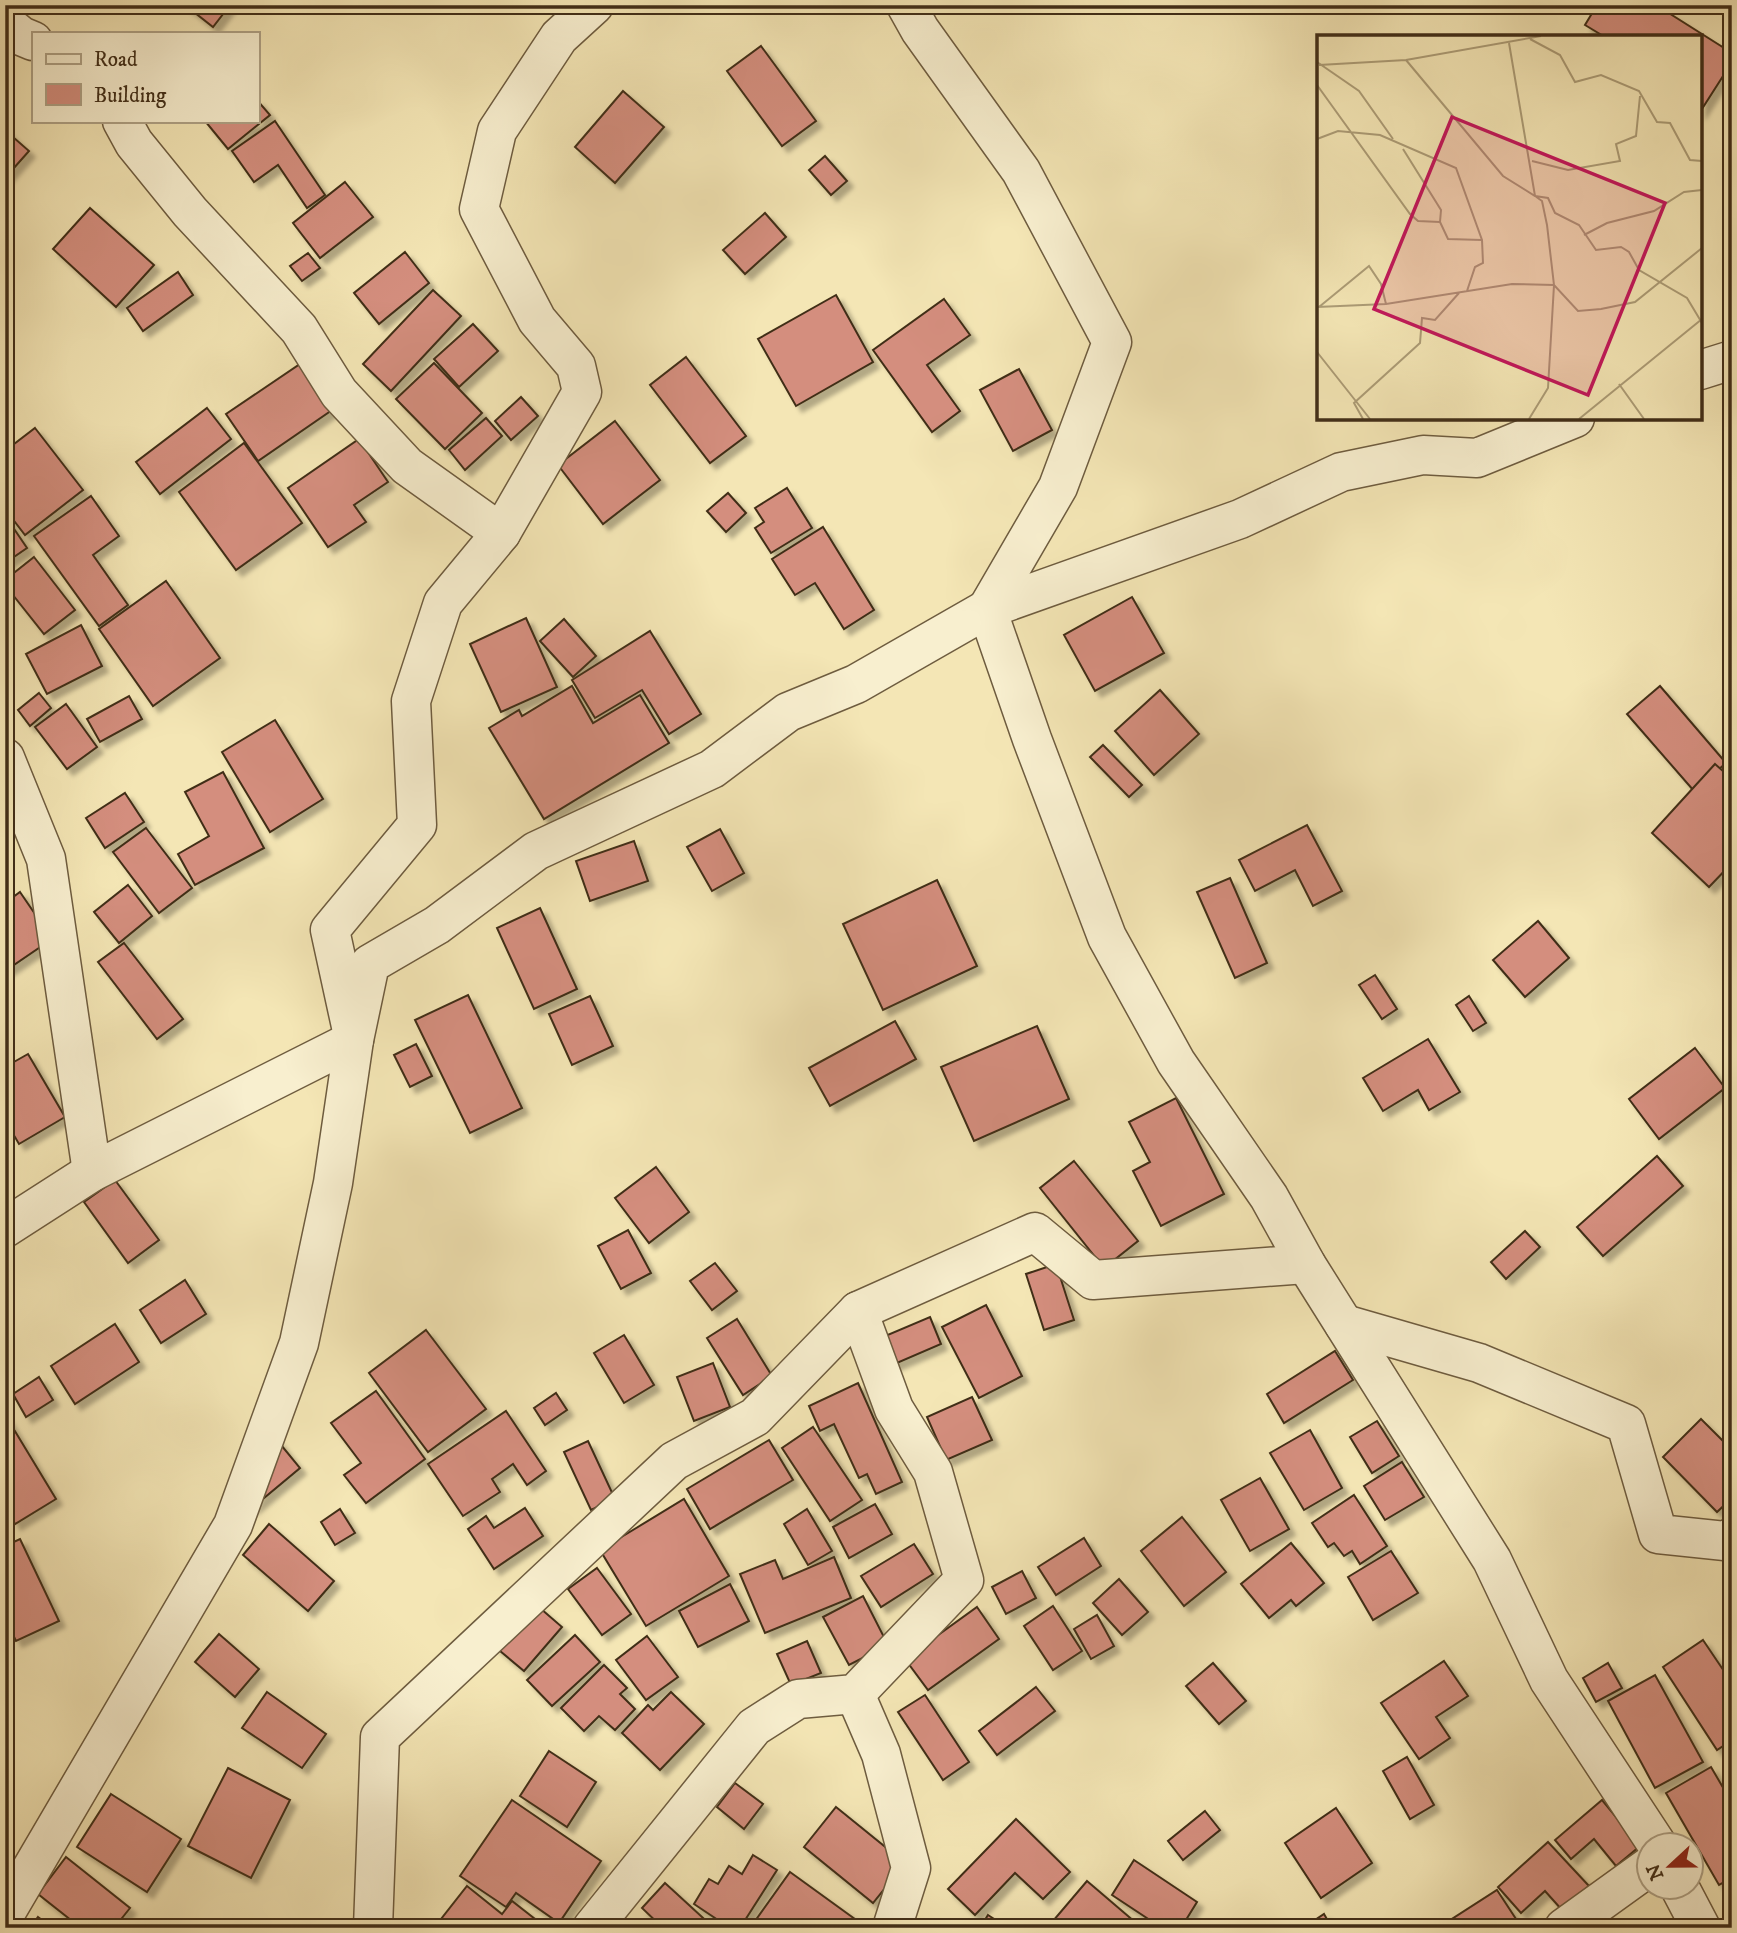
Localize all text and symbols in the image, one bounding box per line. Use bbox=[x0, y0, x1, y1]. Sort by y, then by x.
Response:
legend bbox=[32, 32, 259, 122]
inset map bbox=[1317, 35, 1702, 420]
text: Road bbox=[94, 47, 138, 73]
text: Building bbox=[94, 83, 167, 109]
north arrow bbox=[1636, 1832, 1706, 1902]
text: N bbox=[1642, 1860, 1669, 1883]

